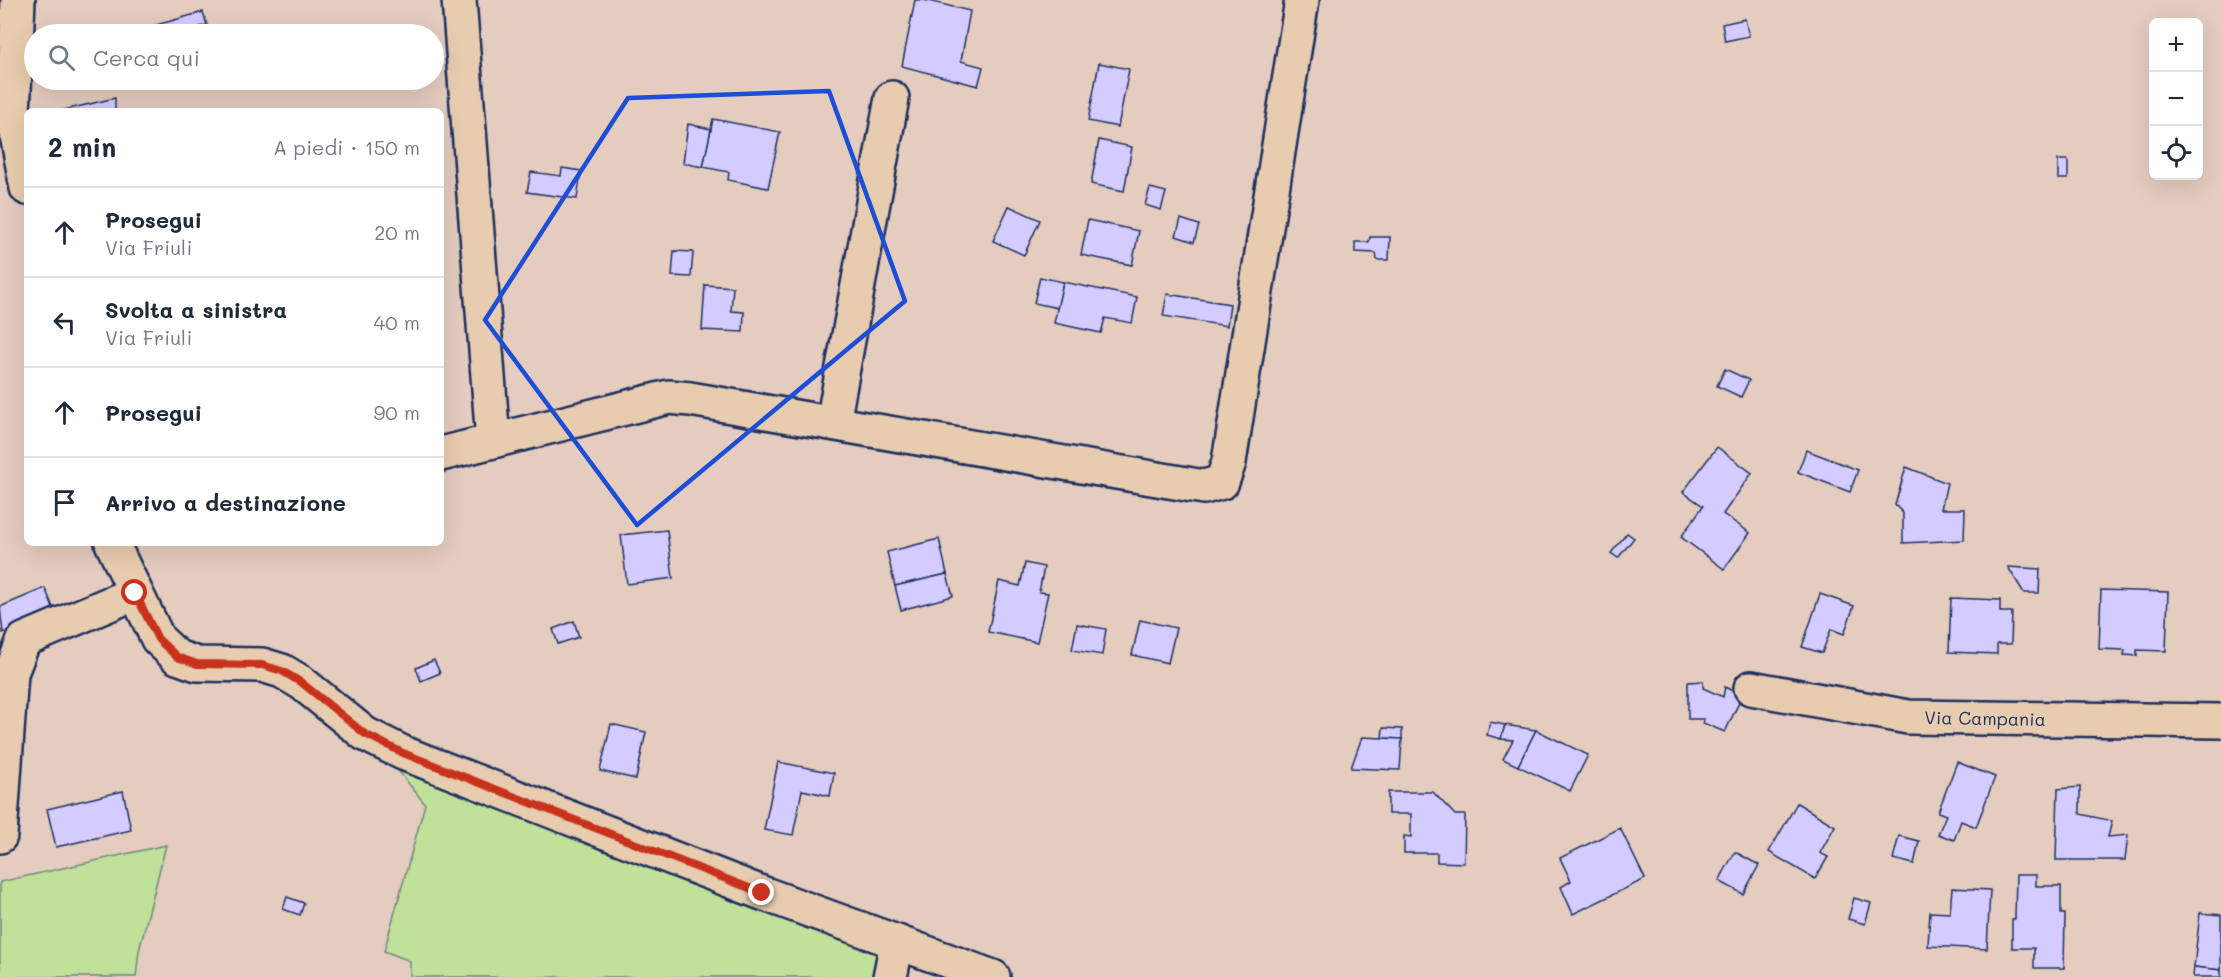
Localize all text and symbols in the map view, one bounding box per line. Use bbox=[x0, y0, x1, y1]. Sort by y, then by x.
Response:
map controls bbox=[2149, 18, 2203, 180]
button: + bbox=[2149, 18, 2203, 72]
search box bbox=[24, 24, 444, 90]
icon: search bbox=[45, 41, 78, 74]
text: Cerca qui bbox=[93, 43, 200, 72]
button: − bbox=[2149, 72, 2203, 126]
button: locate bbox=[2149, 126, 2203, 180]
text: 2 min bbox=[48, 130, 116, 164]
text: A piedi · 150 m bbox=[273, 134, 420, 160]
text: Prosegui bbox=[105, 205, 202, 234]
icon: ahead bbox=[48, 216, 81, 249]
text: 20 m bbox=[374, 219, 420, 245]
text: Via Friuli bbox=[105, 234, 192, 260]
text: Svolta a sinistra bbox=[105, 295, 287, 324]
icon: left bbox=[48, 306, 81, 339]
text: 40 m bbox=[374, 309, 420, 335]
text: Via Friuli bbox=[105, 324, 192, 350]
icon: ahead bbox=[48, 396, 81, 429]
text: Prosegui bbox=[105, 398, 202, 427]
text: 90 m bbox=[374, 399, 420, 425]
icon: arrive bbox=[48, 486, 81, 519]
text: Arrivo a destinazione bbox=[105, 488, 346, 517]
route start bbox=[121, 579, 147, 605]
street label: Via Campania bbox=[1924, 705, 2046, 731]
route end bbox=[748, 879, 774, 905]

